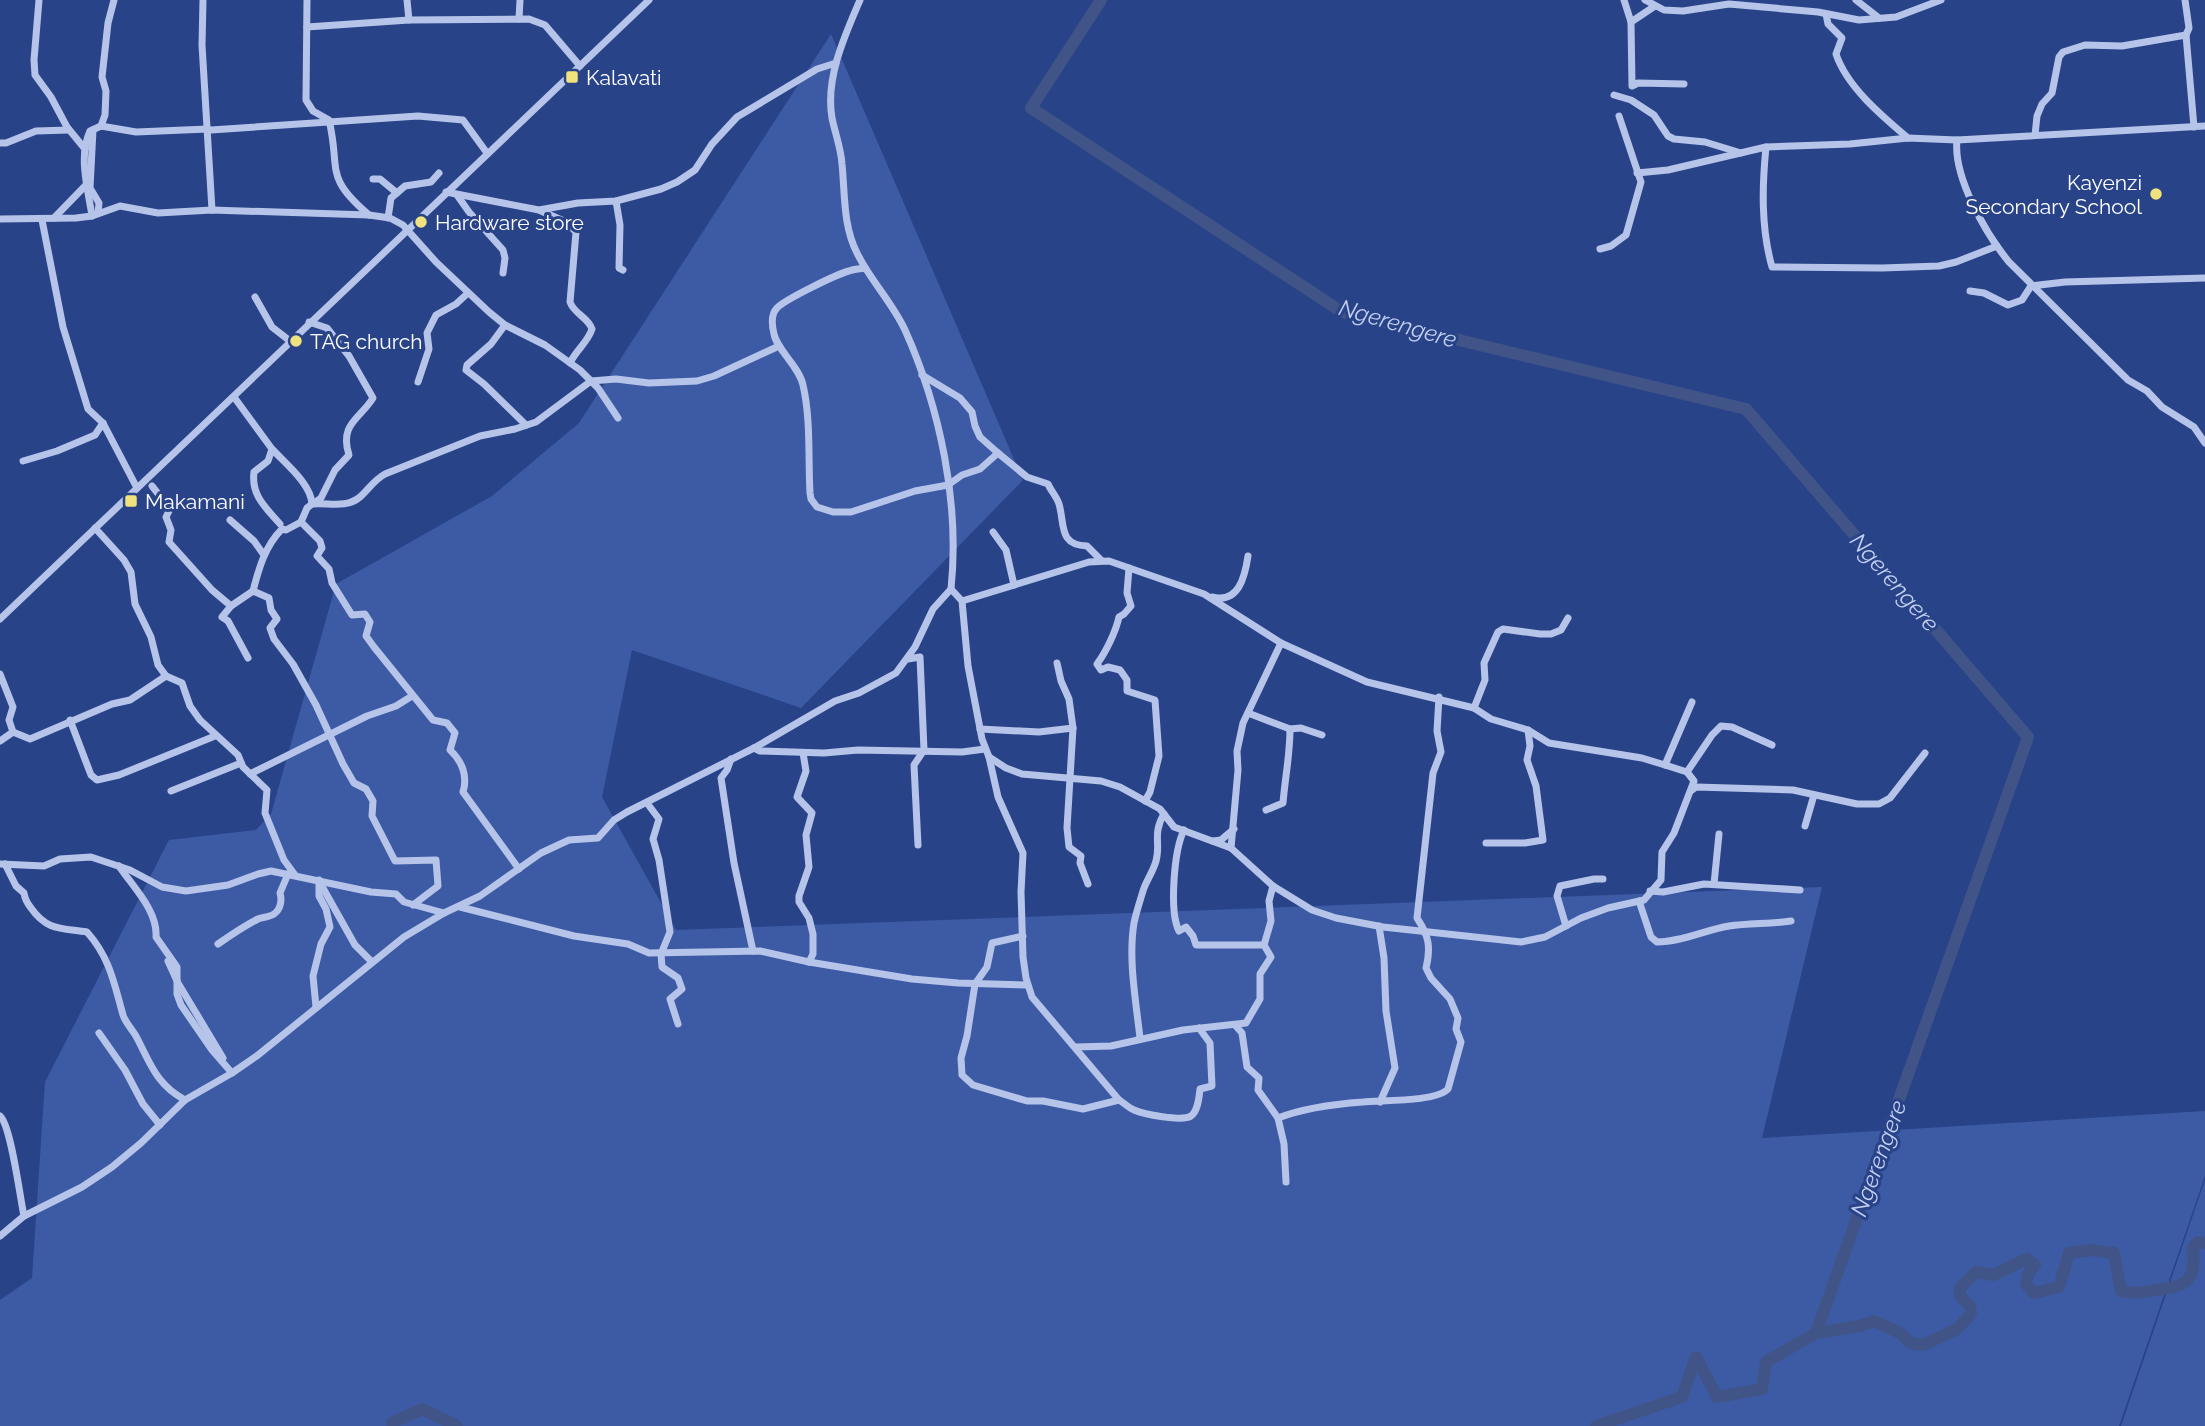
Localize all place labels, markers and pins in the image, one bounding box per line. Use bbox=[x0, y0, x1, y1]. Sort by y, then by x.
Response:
place label: Kalavati bbox=[586, 65, 662, 90]
marker: Kalavati bbox=[564, 69, 580, 85]
place label: Kayenzi Secondary School bbox=[1965, 170, 2142, 219]
marker: Kayenzi Secondary School bbox=[2148, 186, 2164, 202]
place label: Hardware store bbox=[435, 210, 584, 235]
marker: Hardware store bbox=[413, 214, 429, 230]
place label: TAG church bbox=[310, 329, 422, 354]
marker: TAG church bbox=[288, 333, 304, 349]
place label: Makamani bbox=[145, 489, 245, 514]
marker: Makamani bbox=[123, 493, 139, 509]

